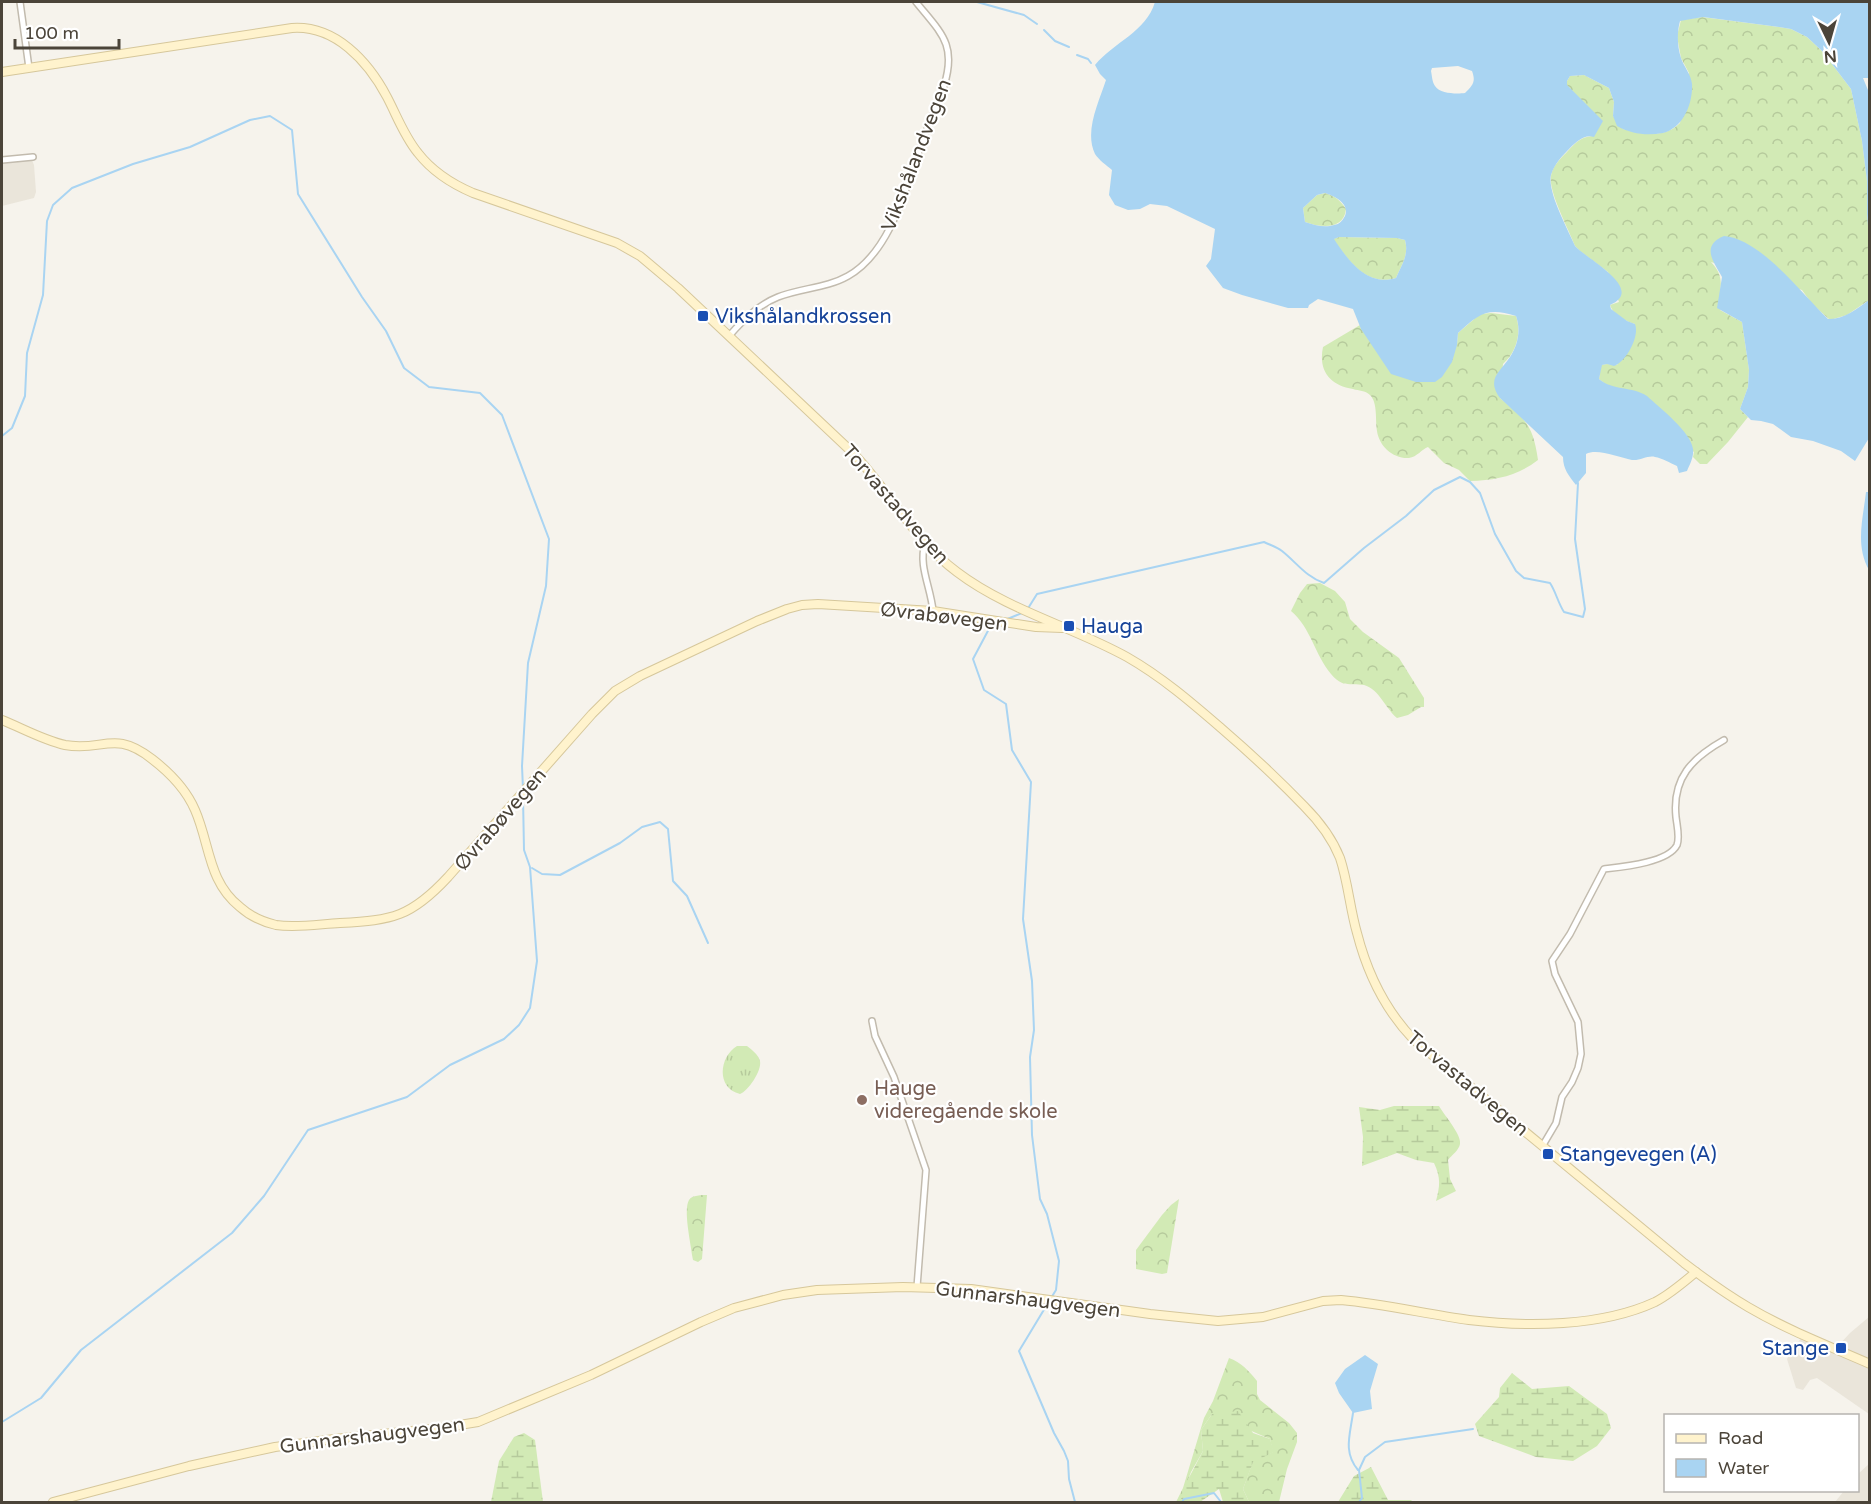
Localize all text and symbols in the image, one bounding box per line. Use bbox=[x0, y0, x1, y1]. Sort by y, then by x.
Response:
scale bar bbox=[15, 12, 118, 50]
north arrow bbox=[1799, 12, 1859, 72]
text: 100 m bbox=[24, 22, 79, 44]
text: N bbox=[1823, 45, 1837, 66]
street label: Vikshålandvegen bbox=[877, 76, 957, 235]
place label: Vikshålandkrossen bbox=[715, 305, 892, 329]
marker: Vikshålandkrossen bbox=[696, 309, 710, 323]
street label: Torvastadvegen bbox=[837, 440, 954, 570]
street label: Øvrabøvegen bbox=[879, 597, 1009, 637]
place label: Hauga bbox=[1081, 615, 1143, 639]
marker: Hauga bbox=[1062, 619, 1076, 633]
street label: Øvrabøvegen bbox=[450, 763, 552, 876]
street label: Torvastadvegen bbox=[1402, 1026, 1533, 1142]
place label: Hauge videregående skole bbox=[874, 1077, 1057, 1124]
marker: Hauge videregående skole bbox=[855, 1093, 869, 1107]
place label: Stangevegen (A) bbox=[1560, 1143, 1717, 1167]
marker: Stangevegen (A) bbox=[1541, 1147, 1555, 1161]
street label: Gunnarshaugvegen bbox=[934, 1277, 1122, 1323]
place label: Stange bbox=[1762, 1337, 1829, 1361]
marker: Stange bbox=[1834, 1341, 1848, 1355]
street label: Gunnarshaugvegen bbox=[278, 1413, 466, 1459]
legend bbox=[1664, 1414, 1859, 1492]
text: Road bbox=[1718, 1427, 1763, 1449]
text: Water bbox=[1718, 1457, 1769, 1479]

